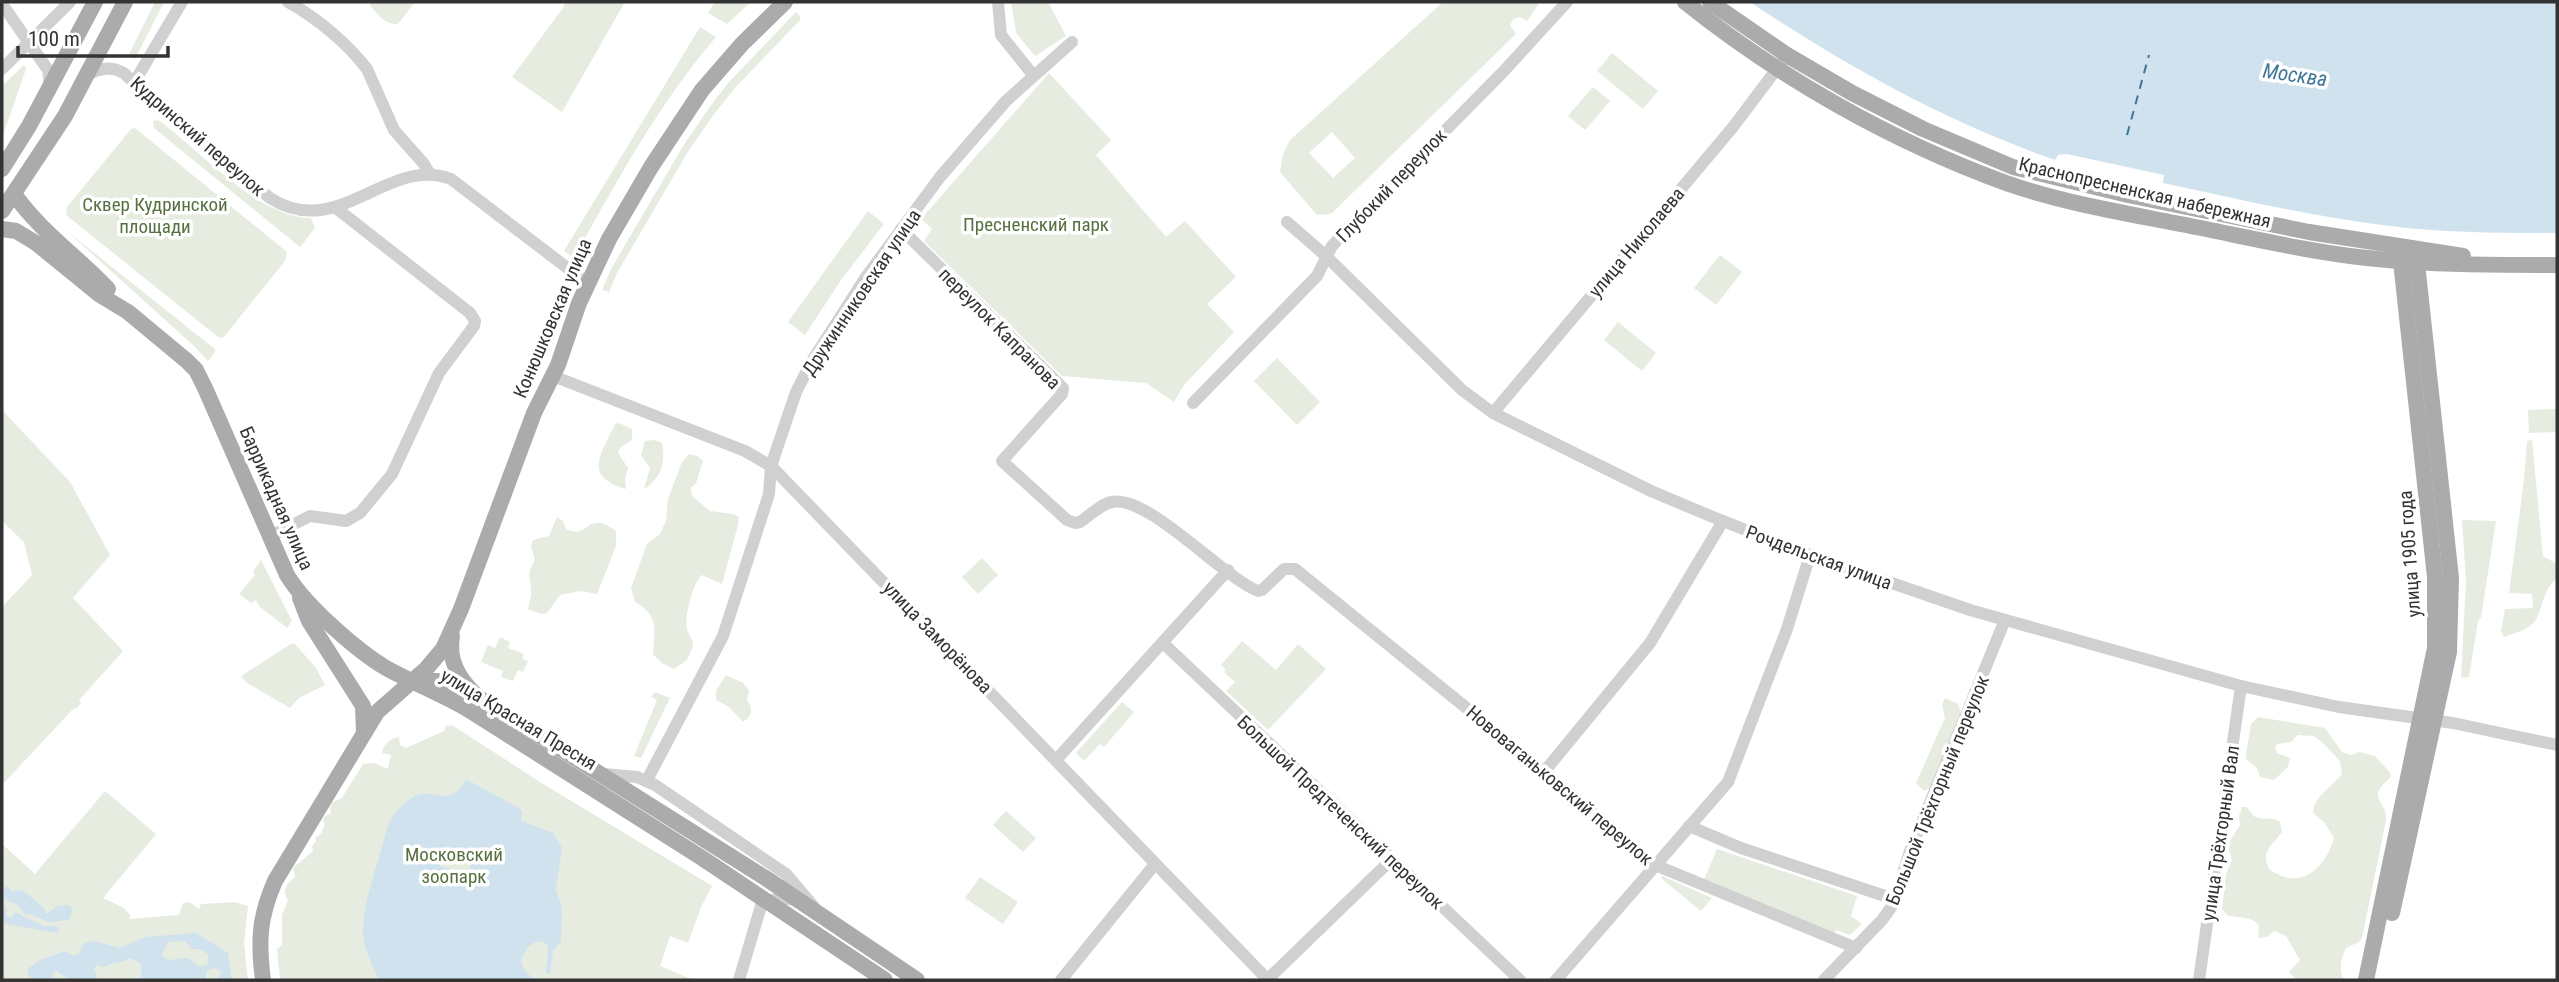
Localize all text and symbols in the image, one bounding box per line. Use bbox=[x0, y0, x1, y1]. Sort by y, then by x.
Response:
scale bar bbox=[18, 14, 168, 58]
text: 100 m bbox=[28, 27, 80, 51]
water label: Москва bbox=[2261, 59, 2329, 91]
street label: Кудринский переулок bbox=[126, 72, 270, 201]
street label: Глубокий переулок bbox=[1331, 124, 1451, 247]
street label: Краснопресненская набережная bbox=[2017, 152, 2273, 233]
street label: улица Николаева bbox=[1584, 183, 1689, 302]
park label: Сквер Кудринской площади bbox=[82, 193, 228, 238]
street label: Дружинниковская улица bbox=[797, 205, 926, 380]
park label: Пресненский парк bbox=[963, 213, 1109, 236]
street label: Конюшковская улица bbox=[508, 235, 596, 401]
street label: переулок Капранова bbox=[934, 263, 1065, 394]
street label: Баррикадная улица bbox=[235, 423, 319, 574]
street label: улица 1905 года bbox=[2394, 490, 2425, 618]
street label: Рочдельская улица bbox=[1743, 520, 1895, 595]
street label: улица Заморёнова bbox=[878, 576, 997, 698]
street label: улица Красная Пресня bbox=[437, 664, 601, 775]
street label: Большой Трёхгорный переулок bbox=[1881, 672, 1994, 908]
street label: Нововаганьковский переулок bbox=[1462, 701, 1658, 870]
street label: Большой Предтеченский переулок bbox=[1233, 711, 1449, 914]
street label: улица Трёхгорный Вал bbox=[2197, 744, 2244, 922]
park label: Московский зоопарк bbox=[405, 843, 503, 888]

